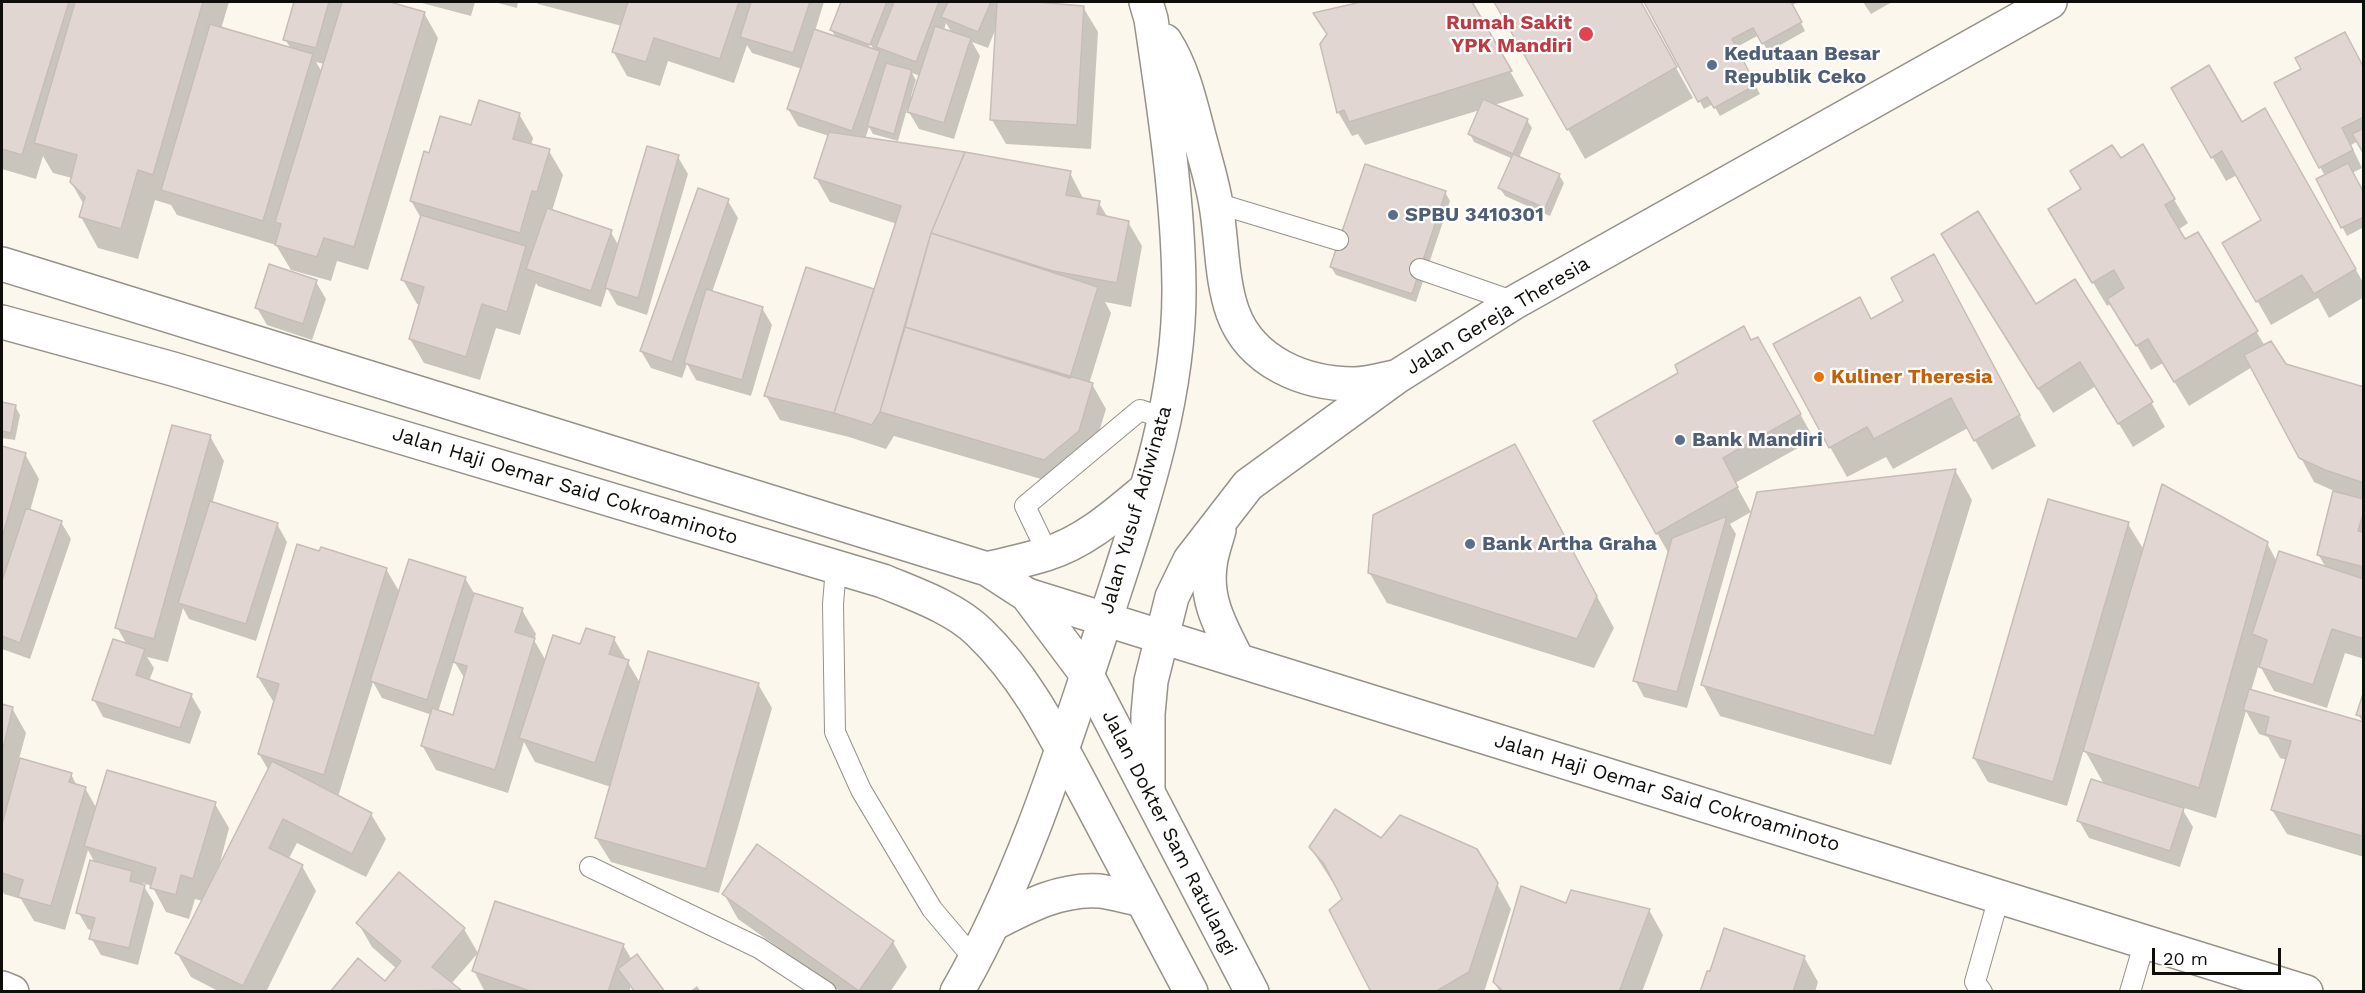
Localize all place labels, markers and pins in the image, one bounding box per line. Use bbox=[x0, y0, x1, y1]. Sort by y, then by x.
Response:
place label: Rumah Sakit YPK Mandiri bbox=[1446, 11, 1572, 58]
marker: Rumah Sakit YPK Mandiri bbox=[1577, 25, 1595, 43]
place label: Kedutaan Besar Republik Ceko bbox=[1724, 42, 1880, 89]
marker: Kedutaan Besar Republik Ceko bbox=[1705, 58, 1719, 72]
place label: SPBU 3410301 bbox=[1405, 203, 1544, 227]
marker: SPBU 3410301 bbox=[1386, 208, 1400, 222]
place label: Kuliner Theresia bbox=[1831, 365, 1993, 389]
marker: Kuliner Theresia bbox=[1812, 370, 1826, 384]
place label: Bank Mandiri bbox=[1692, 428, 1823, 452]
marker: Bank Mandiri bbox=[1673, 433, 1687, 447]
place label: Bank Artha Graha bbox=[1482, 532, 1657, 556]
marker: Bank Artha Graha bbox=[1463, 537, 1477, 551]

